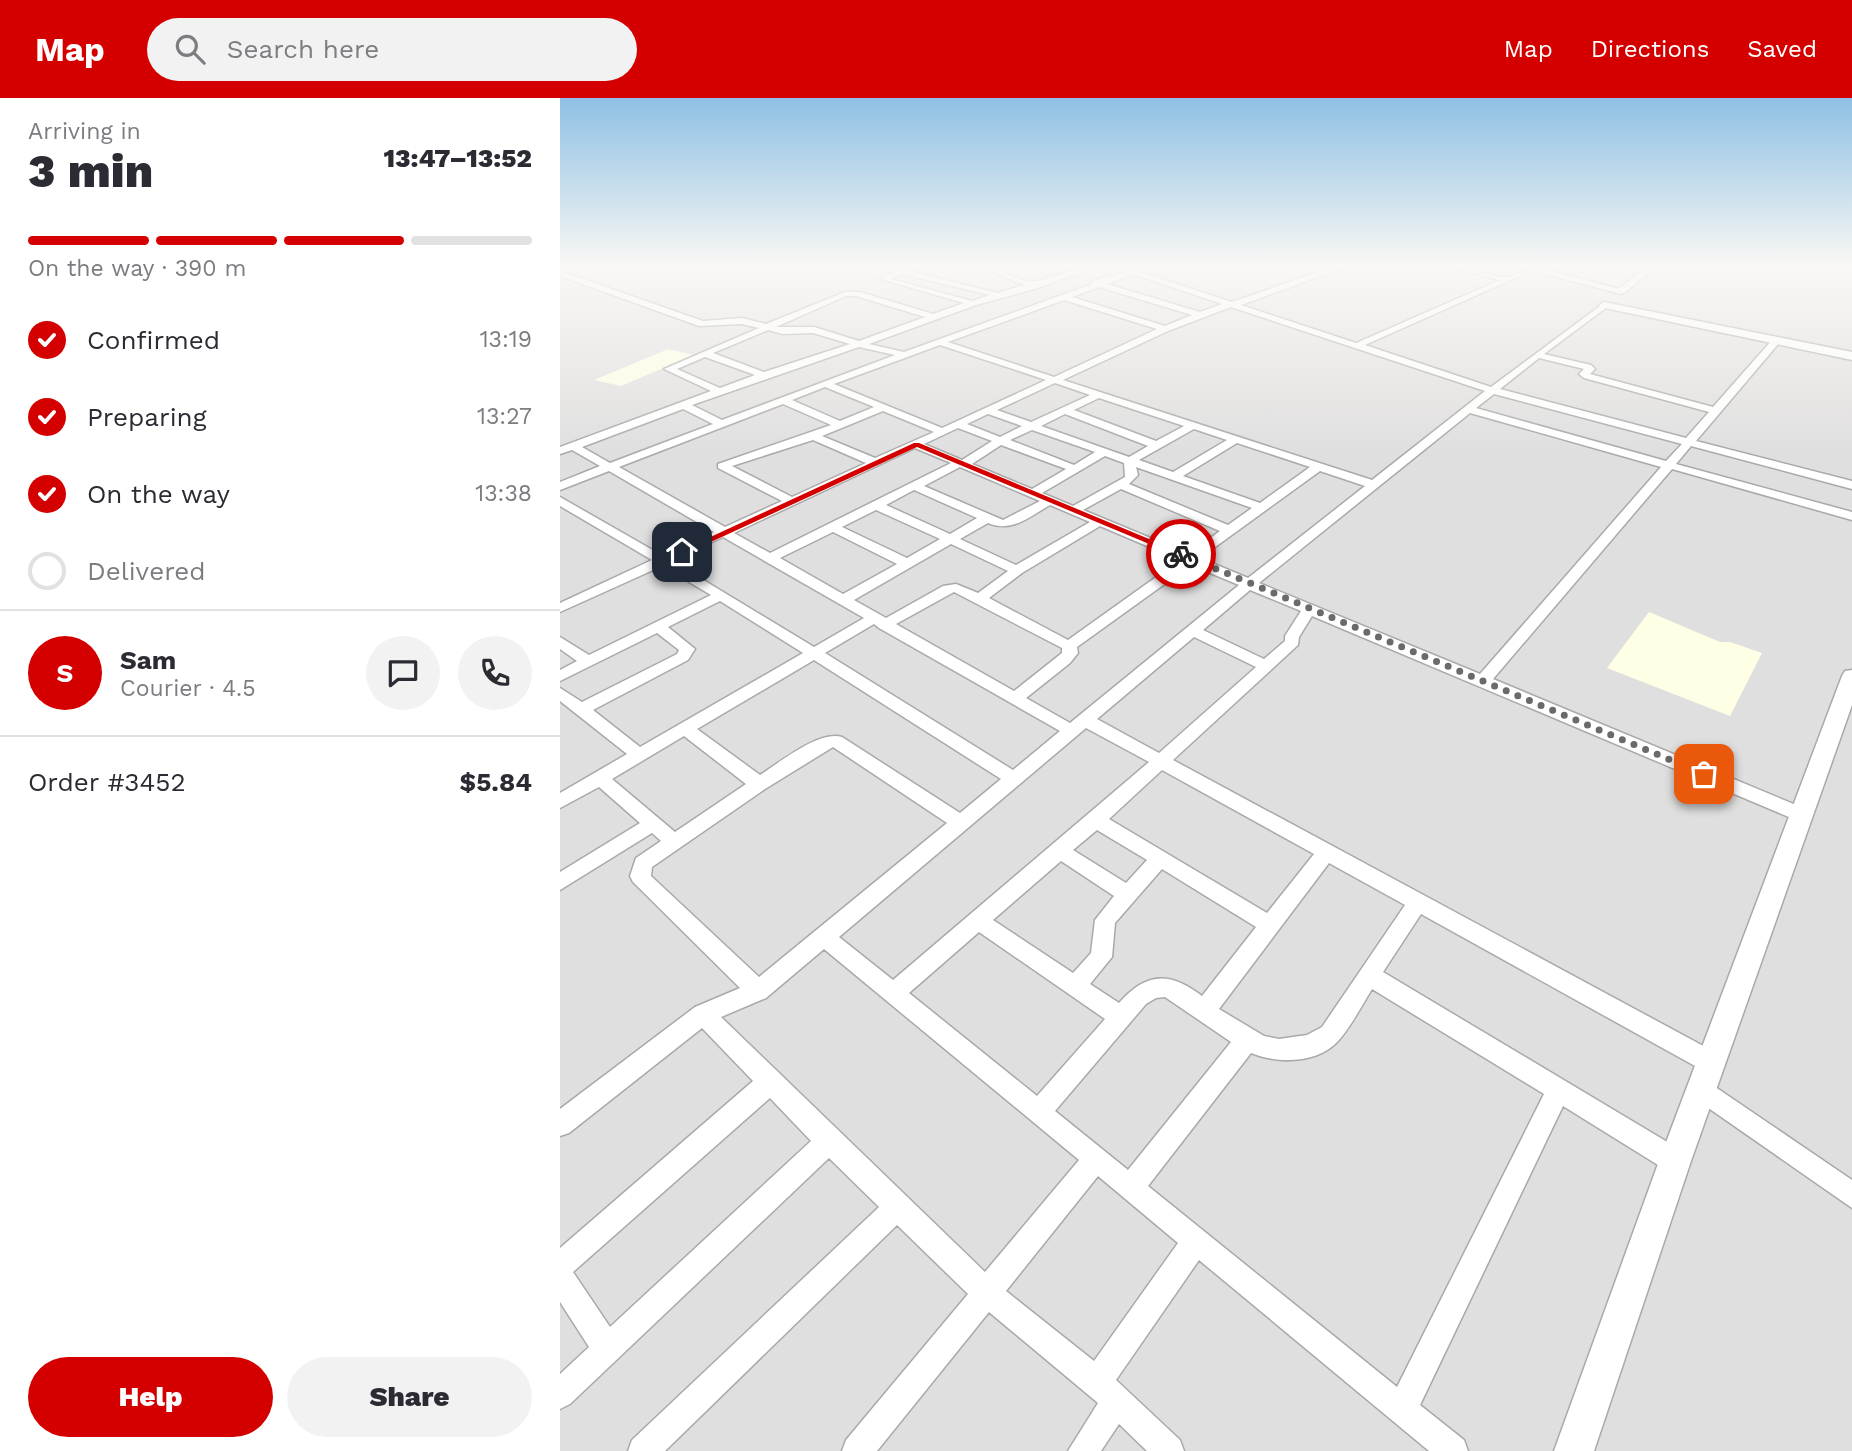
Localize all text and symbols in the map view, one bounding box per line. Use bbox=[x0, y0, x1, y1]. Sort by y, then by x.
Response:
search box bbox=[147, 18, 637, 81]
text: Map bbox=[35, 30, 105, 69]
icon: search bbox=[171, 30, 209, 68]
text: Search here bbox=[227, 34, 379, 64]
text: Map bbox=[1504, 35, 1553, 63]
text: Directions bbox=[1591, 35, 1709, 63]
text: Saved bbox=[1747, 35, 1817, 63]
text: Arriving in bbox=[28, 118, 141, 145]
text: 13:47–13:52 bbox=[383, 143, 532, 173]
text: 3 min bbox=[28, 144, 153, 198]
text: On the way · 390 m bbox=[28, 255, 246, 282]
icon: check bbox=[28, 321, 66, 359]
text: Confirmed bbox=[87, 325, 220, 355]
text: 13:19 bbox=[480, 326, 532, 353]
icon: check bbox=[28, 398, 66, 436]
text: Preparing bbox=[87, 402, 207, 432]
text: 13:27 bbox=[477, 403, 532, 430]
icon: check bbox=[28, 475, 66, 513]
text: On the way bbox=[87, 479, 230, 509]
text: 13:38 bbox=[475, 480, 532, 507]
courier bbox=[1146, 519, 1216, 589]
pin bbox=[652, 522, 712, 582]
icon: home bbox=[663, 533, 701, 571]
icon: bike bbox=[1162, 535, 1200, 573]
text: Delivered bbox=[87, 556, 206, 586]
button: chat bbox=[366, 636, 440, 710]
button: phone bbox=[458, 636, 532, 710]
text: Sam bbox=[120, 645, 176, 675]
text: S bbox=[57, 658, 73, 688]
text: Courier · 4.5 bbox=[120, 675, 256, 702]
pin bbox=[1674, 744, 1734, 804]
icon: bag bbox=[1685, 755, 1723, 793]
text: Order #3452 bbox=[28, 767, 186, 797]
text: $5.84 bbox=[460, 767, 532, 797]
button: Help bbox=[28, 1357, 273, 1437]
button: Share bbox=[287, 1357, 532, 1437]

